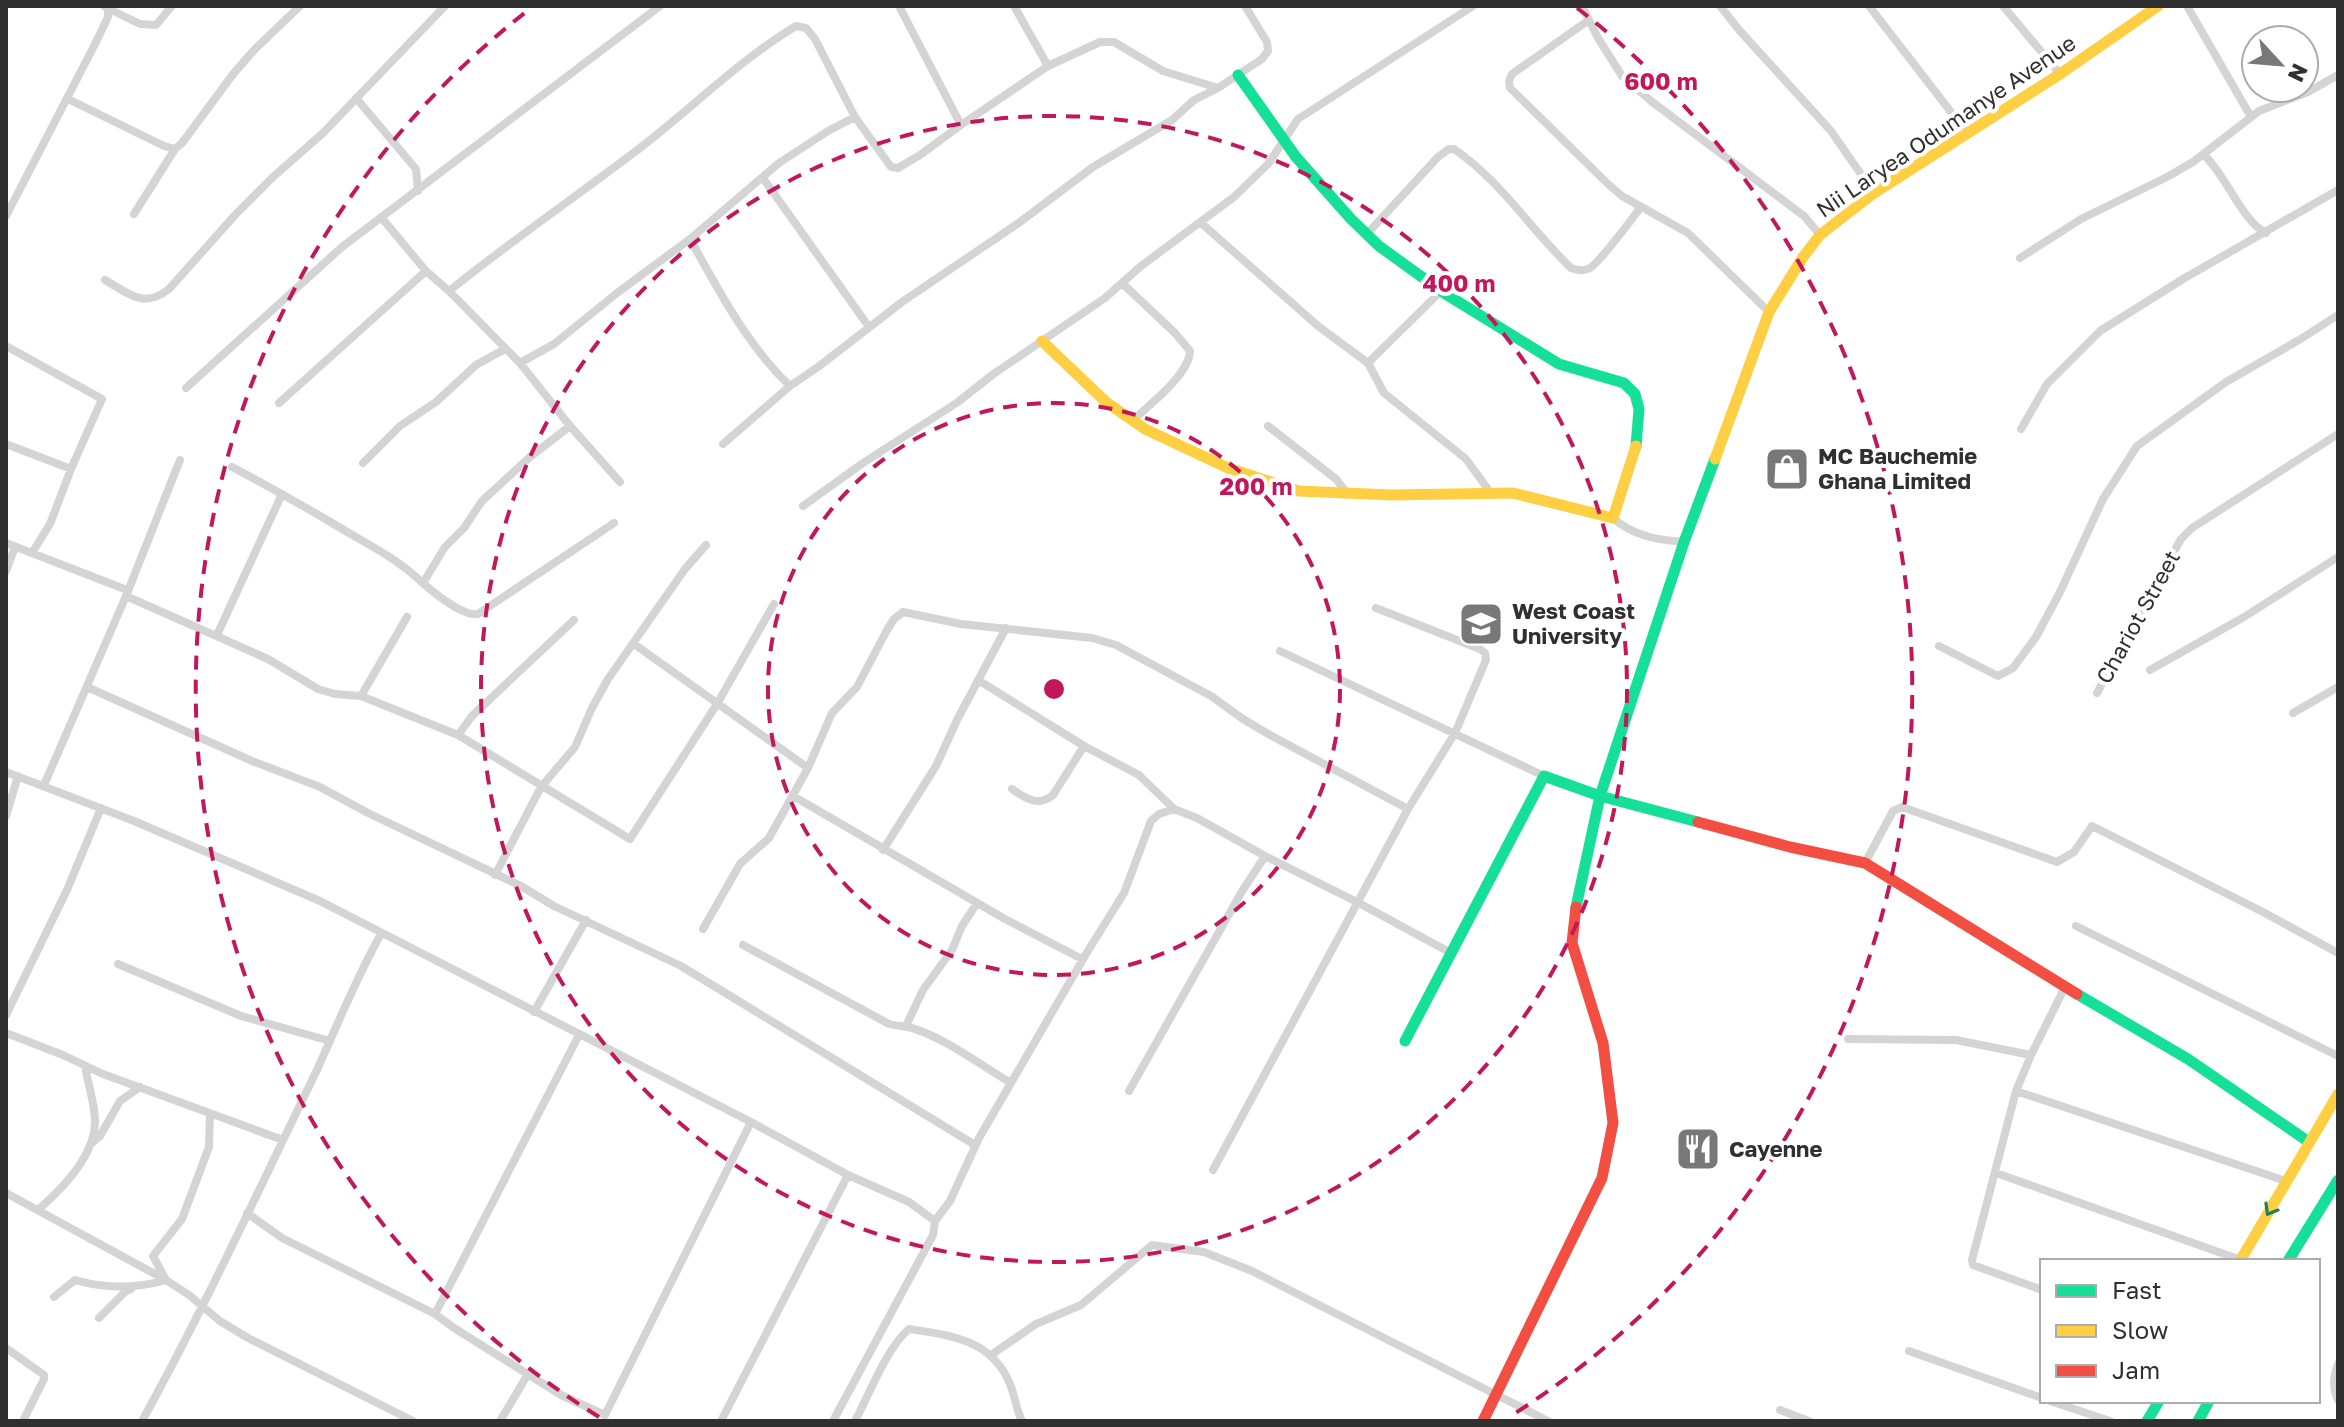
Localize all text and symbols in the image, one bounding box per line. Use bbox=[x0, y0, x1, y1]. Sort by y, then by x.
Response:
north arrow bbox=[2240, 24, 2320, 104]
street label: Nii Laryea Odumanye Avenue bbox=[1811, 29, 2081, 223]
text: N bbox=[2283, 60, 2314, 86]
text: 600 m bbox=[1624, 66, 1698, 95]
text: 400 m bbox=[1422, 268, 1496, 297]
place label: MC Bauchemie Ghana Limited bbox=[1818, 442, 1977, 494]
shop icon: MC Bauchemie Ghana Limited bbox=[1763, 445, 1811, 493]
text: 200 m bbox=[1220, 471, 1292, 500]
street label: Chariot Street bbox=[2090, 545, 2185, 688]
place label: West Coast University bbox=[1512, 597, 1635, 649]
school or university icon: West Coast University bbox=[1457, 600, 1505, 648]
centre of rings bbox=[1040, 675, 1068, 703]
restaurant icon: Cayenne bbox=[1674, 1125, 1722, 1173]
place label: Cayenne bbox=[1729, 1135, 1822, 1162]
one-way arrow bbox=[2264, 1201, 2280, 1215]
legend bbox=[2040, 1259, 2320, 1403]
text: Fast bbox=[2112, 1275, 2162, 1304]
text: Slow bbox=[2112, 1315, 2168, 1344]
text: Jam bbox=[2112, 1355, 2160, 1384]

